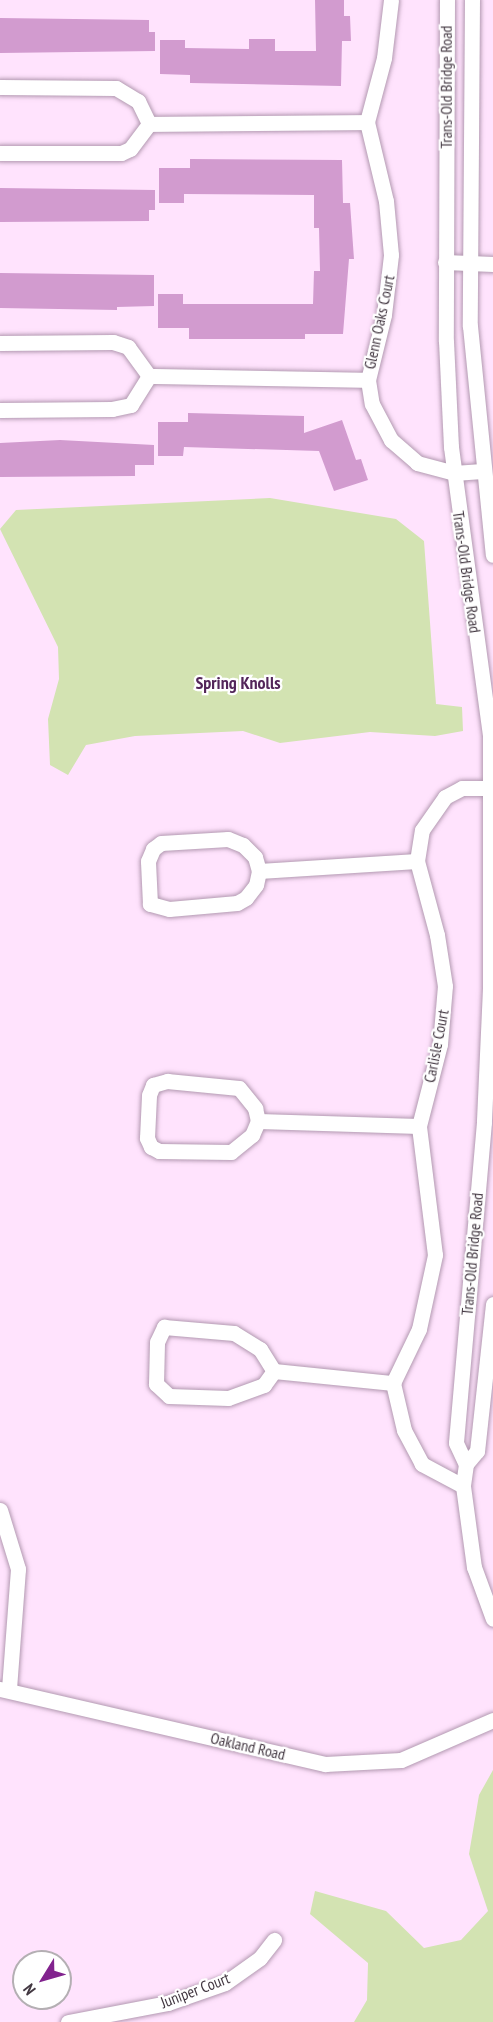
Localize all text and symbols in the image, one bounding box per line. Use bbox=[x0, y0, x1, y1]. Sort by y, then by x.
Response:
street label: Trans-Old Bridge Road bbox=[436, 25, 456, 149]
street label: Glenn Oaks Court bbox=[360, 273, 398, 371]
street label: Trans-Old Bridge Road bbox=[449, 510, 485, 634]
district label: Spring Knolls bbox=[195, 672, 281, 694]
street label: Carlisle Court bbox=[420, 1008, 452, 1084]
street label: Trans-Old Bridge Road bbox=[457, 1192, 487, 1316]
street label: Oakland Road bbox=[209, 1728, 287, 1764]
north arrow bbox=[12, 1950, 72, 2010]
street label: Juniper Court bbox=[158, 1968, 232, 2012]
text: N bbox=[19, 1980, 40, 1999]

